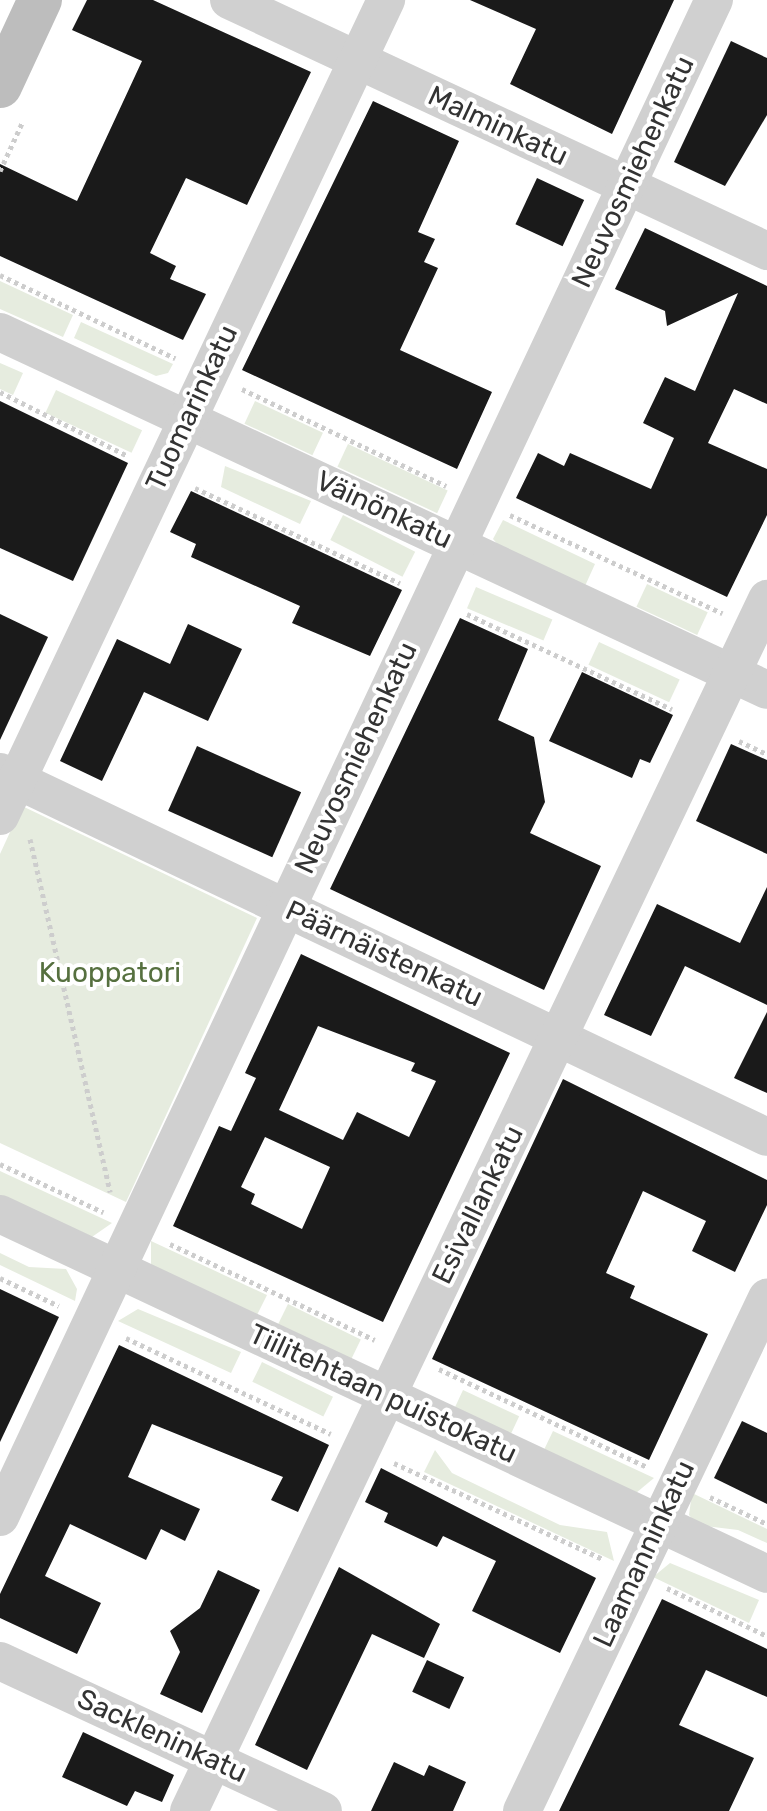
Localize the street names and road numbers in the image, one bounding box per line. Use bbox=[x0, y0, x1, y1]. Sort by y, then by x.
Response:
street label: Neuvosmiehenkatu bbox=[565, 51, 701, 293]
street label: Malminkatu bbox=[423, 79, 573, 173]
street label: Tuomarinkatu bbox=[139, 320, 245, 496]
street label: Väinönkatu bbox=[311, 464, 457, 556]
street label: Neuvosmiehenkatu bbox=[288, 637, 424, 879]
street label: Päärnäistenkatu bbox=[280, 894, 488, 1014]
street label: Esivallankatu bbox=[425, 1120, 531, 1290]
street label: Tiilitehtaan puistokatu bbox=[244, 1317, 522, 1471]
street label: Laamanninkatu bbox=[586, 1455, 702, 1653]
street label: Sackleninkatu bbox=[72, 1682, 252, 1790]

